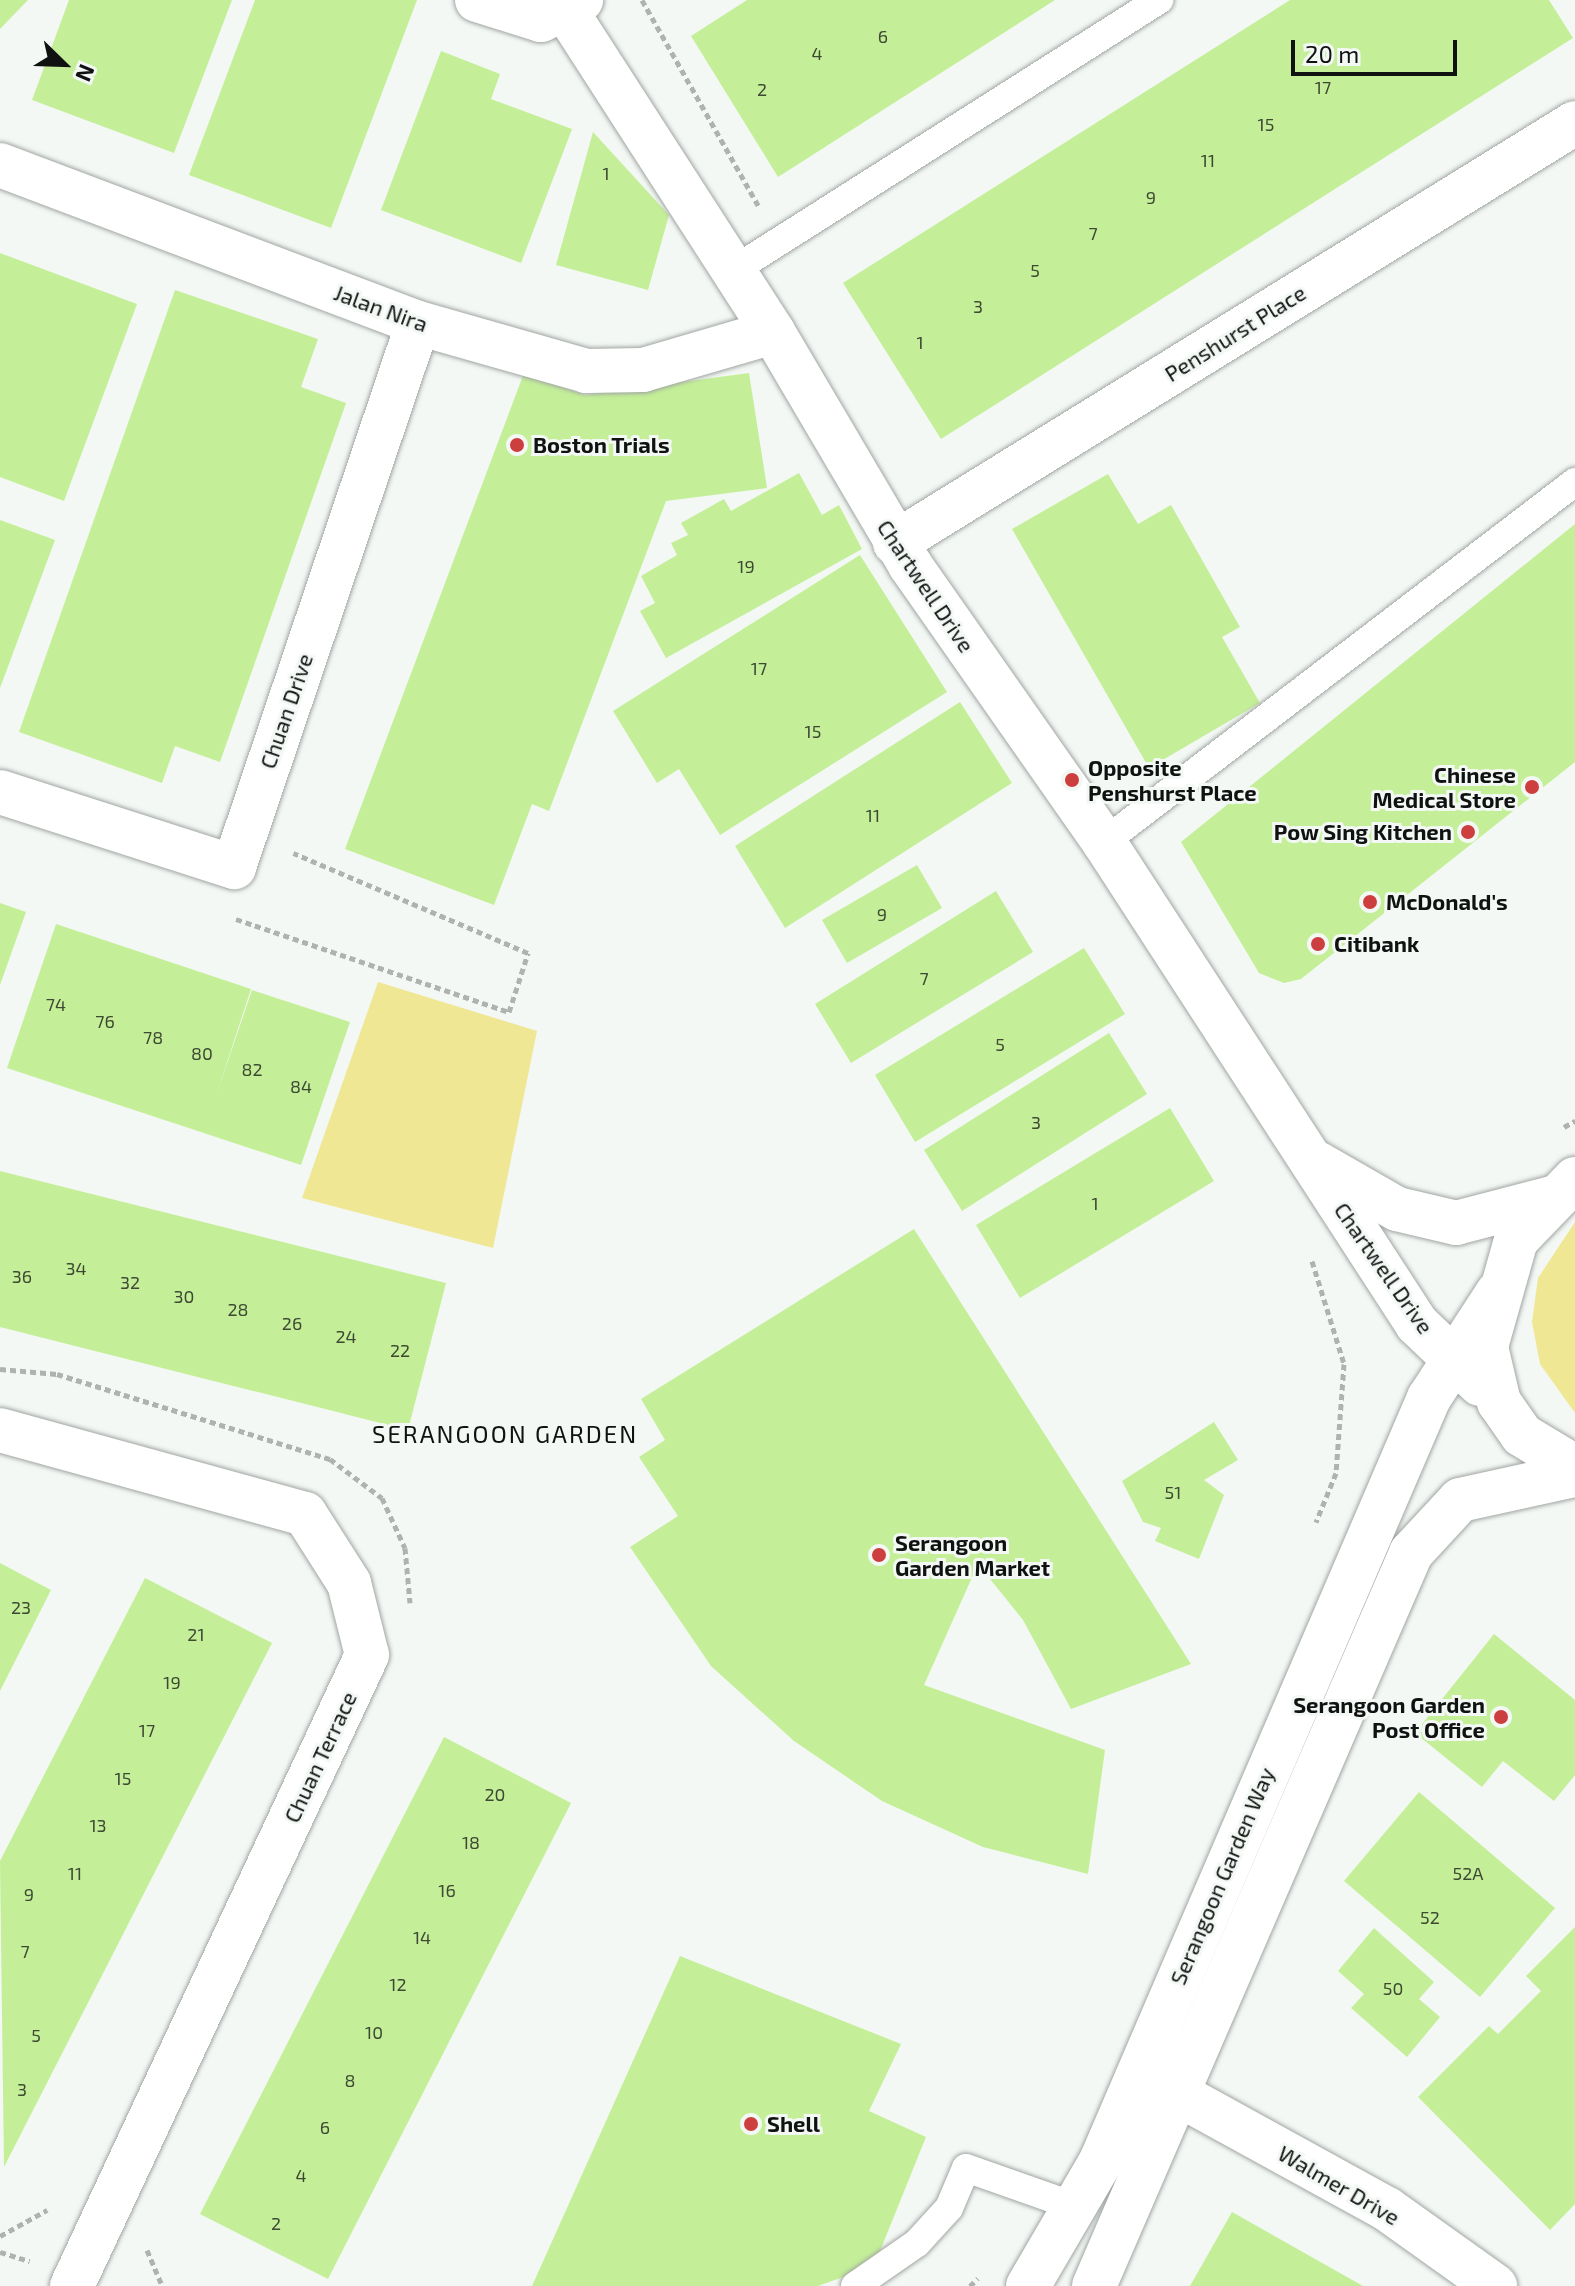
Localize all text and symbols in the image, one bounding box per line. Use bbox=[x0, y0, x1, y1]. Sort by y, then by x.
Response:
north arrow bbox=[24, 24, 104, 104]
scale bar bbox=[1295, 24, 1461, 74]
house number: 6 bbox=[878, 25, 888, 47]
text: 20 m bbox=[1305, 39, 1359, 68]
house number: 4 bbox=[811, 42, 823, 64]
text: N bbox=[71, 61, 101, 86]
house number: 17 bbox=[1315, 76, 1331, 98]
house number: 2 bbox=[757, 78, 767, 100]
house number: 15 bbox=[1258, 113, 1274, 135]
house number: 11 bbox=[1201, 149, 1215, 171]
house number: 1 bbox=[602, 162, 610, 184]
house number: 9 bbox=[1146, 186, 1156, 208]
house number: 7 bbox=[1088, 222, 1098, 244]
house number: 5 bbox=[1030, 259, 1040, 281]
street label: Jalan Nira bbox=[331, 279, 431, 337]
street label: Penshurst Place bbox=[1160, 279, 1310, 387]
house number: 3 bbox=[973, 295, 983, 317]
house number: 1 bbox=[916, 331, 924, 353]
place label: Boston Trials bbox=[533, 432, 670, 458]
marker: Boston Trials bbox=[508, 436, 526, 454]
street label: Chartwell Drive bbox=[872, 515, 980, 657]
house number: 19 bbox=[737, 555, 755, 577]
street label: Chuan Drive bbox=[254, 650, 318, 772]
house number: 17 bbox=[751, 657, 767, 679]
house number: 15 bbox=[805, 720, 821, 742]
place label: Opposite Penshurst Place bbox=[1088, 754, 1257, 806]
place label: Chinese Medical Store bbox=[1372, 761, 1516, 812]
marker: Opposite Penshurst Place bbox=[1063, 771, 1081, 789]
marker: Chinese Medical Store bbox=[1523, 778, 1541, 796]
house number: 11 bbox=[866, 804, 880, 826]
place label: Pow Sing Kitchen bbox=[1273, 819, 1452, 845]
marker: Pow Sing Kitchen bbox=[1459, 823, 1477, 841]
place label: McDonald's bbox=[1386, 889, 1508, 915]
marker: McDonald's bbox=[1361, 893, 1379, 911]
house number: 9 bbox=[877, 903, 887, 925]
place label: Citibank bbox=[1334, 931, 1419, 957]
marker: Citibank bbox=[1309, 935, 1327, 953]
house number: 7 bbox=[919, 967, 929, 989]
house number: 74 bbox=[46, 993, 66, 1015]
house number: 76 bbox=[95, 1010, 115, 1032]
house number: 78 bbox=[143, 1026, 163, 1048]
house number: 5 bbox=[995, 1033, 1005, 1055]
house number: 80 bbox=[191, 1042, 213, 1064]
house number: 82 bbox=[241, 1058, 263, 1080]
house number: 84 bbox=[290, 1075, 312, 1097]
house number: 3 bbox=[1031, 1111, 1041, 1133]
house number: 1 bbox=[1091, 1192, 1099, 1214]
street label: Chartwell Drive bbox=[1329, 1197, 1439, 1339]
house number: 34 bbox=[65, 1257, 87, 1279]
house number: 36 bbox=[12, 1265, 32, 1287]
house number: 32 bbox=[120, 1271, 140, 1293]
house number: 30 bbox=[174, 1285, 194, 1307]
house number: 28 bbox=[227, 1298, 249, 1320]
house number: 26 bbox=[282, 1312, 302, 1334]
house number: 24 bbox=[335, 1325, 357, 1347]
house number: 22 bbox=[390, 1339, 410, 1361]
district label: SERANGOON GARDEN bbox=[372, 1420, 638, 1448]
house number: 51 bbox=[1165, 1481, 1181, 1503]
place label: Serangoon Garden Market bbox=[895, 1529, 1050, 1580]
marker: Serangoon Garden Market bbox=[870, 1546, 888, 1564]
house number: 23 bbox=[11, 1596, 31, 1618]
house number: 21 bbox=[187, 1623, 205, 1645]
house number: 19 bbox=[163, 1671, 181, 1693]
street label: Chuan Terrace bbox=[278, 1687, 362, 1827]
place label: Serangoon Garden Post Office bbox=[1293, 1691, 1485, 1742]
marker: Serangoon Garden Post Office bbox=[1492, 1708, 1510, 1726]
house number: 17 bbox=[139, 1719, 155, 1741]
street label: Serangoon Garden Way bbox=[1164, 1763, 1280, 1989]
house number: 15 bbox=[115, 1767, 131, 1789]
house number: 20 bbox=[485, 1783, 505, 1805]
house number: 13 bbox=[89, 1814, 107, 1836]
house number: 18 bbox=[462, 1831, 480, 1853]
house number: 11 bbox=[68, 1862, 82, 1884]
house number: 52A bbox=[1453, 1862, 1483, 1884]
house number: 16 bbox=[438, 1879, 456, 1901]
house number: 9 bbox=[24, 1883, 34, 1905]
house number: 52 bbox=[1420, 1906, 1440, 1928]
house number: 14 bbox=[413, 1926, 431, 1948]
house number: 7 bbox=[20, 1940, 30, 1962]
house number: 12 bbox=[389, 1973, 407, 1995]
house number: 50 bbox=[1383, 1977, 1403, 1999]
house number: 10 bbox=[365, 2021, 383, 2043]
house number: 5 bbox=[31, 2024, 41, 2046]
house number: 8 bbox=[345, 2069, 355, 2091]
house number: 3 bbox=[17, 2078, 27, 2100]
place label: Shell bbox=[767, 2111, 820, 2137]
marker: Shell bbox=[742, 2115, 760, 2133]
house number: 6 bbox=[320, 2116, 330, 2138]
street label: Walmer Drive bbox=[1273, 2140, 1405, 2230]
house number: 4 bbox=[295, 2164, 307, 2186]
house number: 2 bbox=[271, 2212, 281, 2234]

